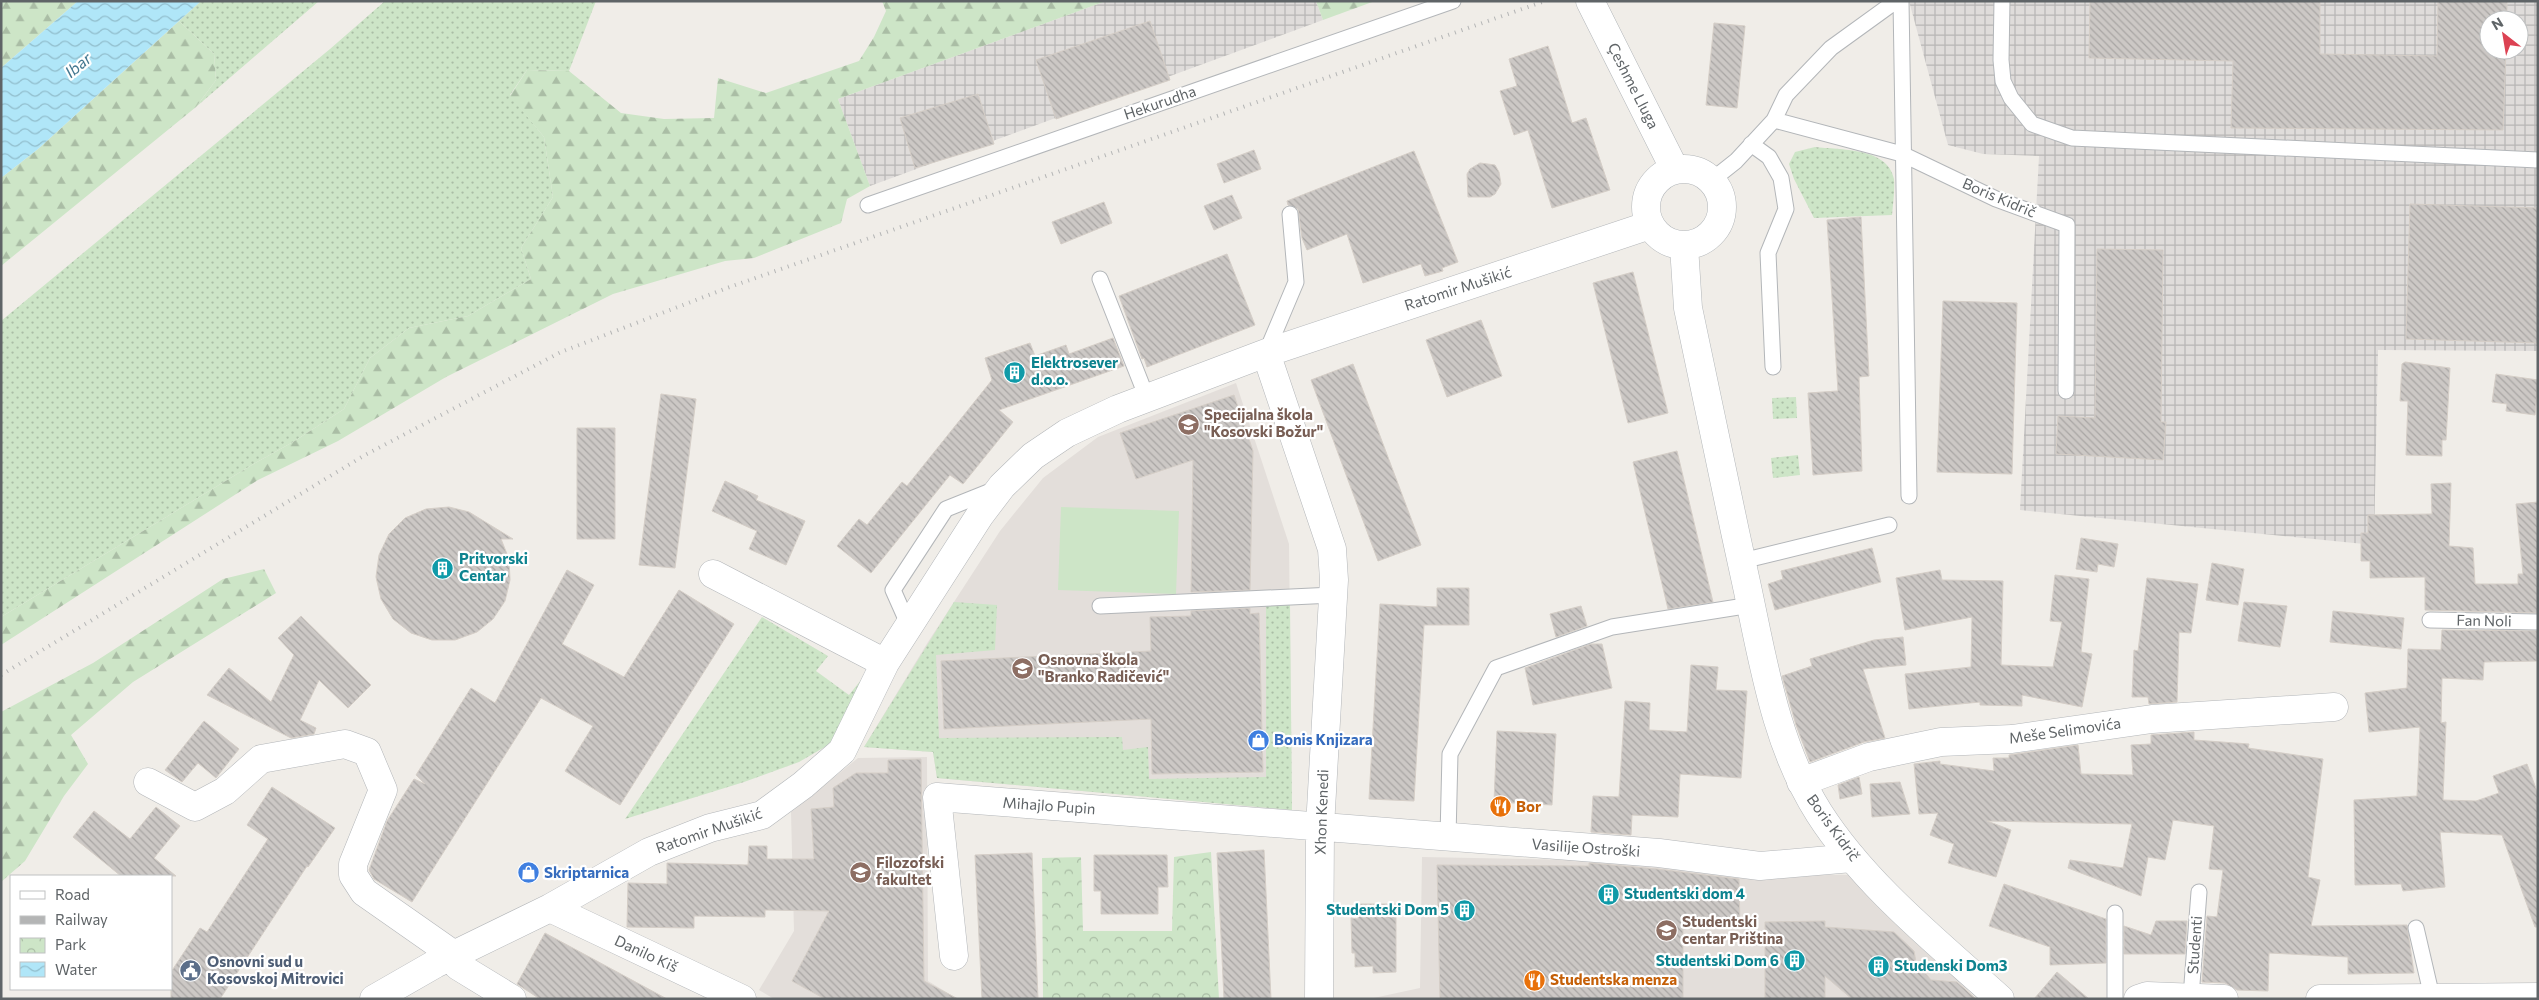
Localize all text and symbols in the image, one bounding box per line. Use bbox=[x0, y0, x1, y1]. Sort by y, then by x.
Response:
north arrow bbox=[2479, 10, 2529, 60]
text: N bbox=[2488, 13, 2506, 33]
street label: Çeshme Lluga bbox=[1605, 40, 1663, 132]
water label: Ibar bbox=[61, 48, 95, 81]
street label: Hekurudha bbox=[1121, 81, 1198, 123]
street label: Boris Kidrič bbox=[1960, 174, 2039, 221]
street label: Ratomir Mušikić bbox=[1402, 262, 1513, 314]
place label: Elektrosever d.o.o. bbox=[1031, 353, 1118, 388]
building icon: Elektrosever d.o.o. bbox=[1003, 360, 1027, 384]
place label: Specijalna škola "Kosovski Božur" bbox=[1204, 405, 1323, 440]
school or university icon: Specijalna škola "Kosovski Božur" bbox=[1176, 412, 1200, 436]
place label: Pritvorski Centar bbox=[459, 549, 528, 584]
building icon: Pritvorski Centar bbox=[431, 556, 455, 580]
street label: Fan Noli bbox=[2456, 611, 2512, 629]
place label: Osnovna škola "Branko Radičević" bbox=[1038, 650, 1169, 685]
school or university icon: Osnovna škola "Branko Radičević" bbox=[1010, 657, 1034, 681]
street label: Meše Selimovića bbox=[2008, 713, 2122, 747]
shop icon: Bonis Knjizara bbox=[1246, 728, 1270, 752]
place label: Bonis Knjizara bbox=[1274, 730, 1373, 748]
street label: Xhon Kenedi bbox=[1311, 769, 1331, 855]
street label: Boris Kidrič bbox=[1804, 791, 1864, 864]
street label: Mihajlo Pupin bbox=[1002, 793, 1096, 817]
restaurant icon: Bor bbox=[1488, 795, 1512, 819]
place label: Bor bbox=[1516, 797, 1541, 815]
street label: Ratomir Mušikić bbox=[653, 803, 764, 857]
street label: Vasilije Ostroški bbox=[1531, 834, 1641, 860]
place label: Filozofski fakultet bbox=[876, 853, 944, 888]
school or university icon: Filozofski fakultet bbox=[848, 860, 872, 884]
shop icon: Skriptarnica bbox=[516, 861, 540, 885]
place label: Skriptarnica bbox=[544, 863, 629, 881]
legend bbox=[10, 875, 172, 990]
building icon: Studentski dom 4 bbox=[1596, 882, 1620, 906]
place label: Studentski dom 4 bbox=[1624, 884, 1745, 902]
text: Road bbox=[55, 885, 90, 903]
building icon: Studentski Dom 5 bbox=[1453, 898, 1477, 922]
place label: Studentski Dom 5 bbox=[1326, 900, 1449, 918]
text: Railway bbox=[55, 910, 108, 928]
place label: Studentski centar Priština bbox=[1682, 912, 1783, 947]
street label: Studenti bbox=[2183, 915, 2205, 975]
school or university icon: Studentski centar Priština bbox=[1654, 919, 1678, 943]
street label: Danilo Kiš bbox=[612, 931, 681, 976]
text: Park bbox=[55, 935, 86, 953]
building icon: Studentski Dom 6 bbox=[1783, 949, 1807, 973]
place label: Studentski Dom 6 bbox=[1656, 951, 1779, 969]
place label: Osnovni sud u Kosovskoj Mitrovici bbox=[207, 952, 344, 987]
building icon: Studenski Dom3 bbox=[1866, 954, 1890, 978]
place label: Studenski Dom3 bbox=[1894, 956, 2008, 974]
public building icon: Osnovni sud u Kosovskoj Mitrovici bbox=[179, 959, 203, 983]
text: Water bbox=[55, 960, 97, 978]
restaurant icon: Studentska menza bbox=[1522, 968, 1546, 992]
place label: Studentska menza bbox=[1550, 970, 1677, 988]

